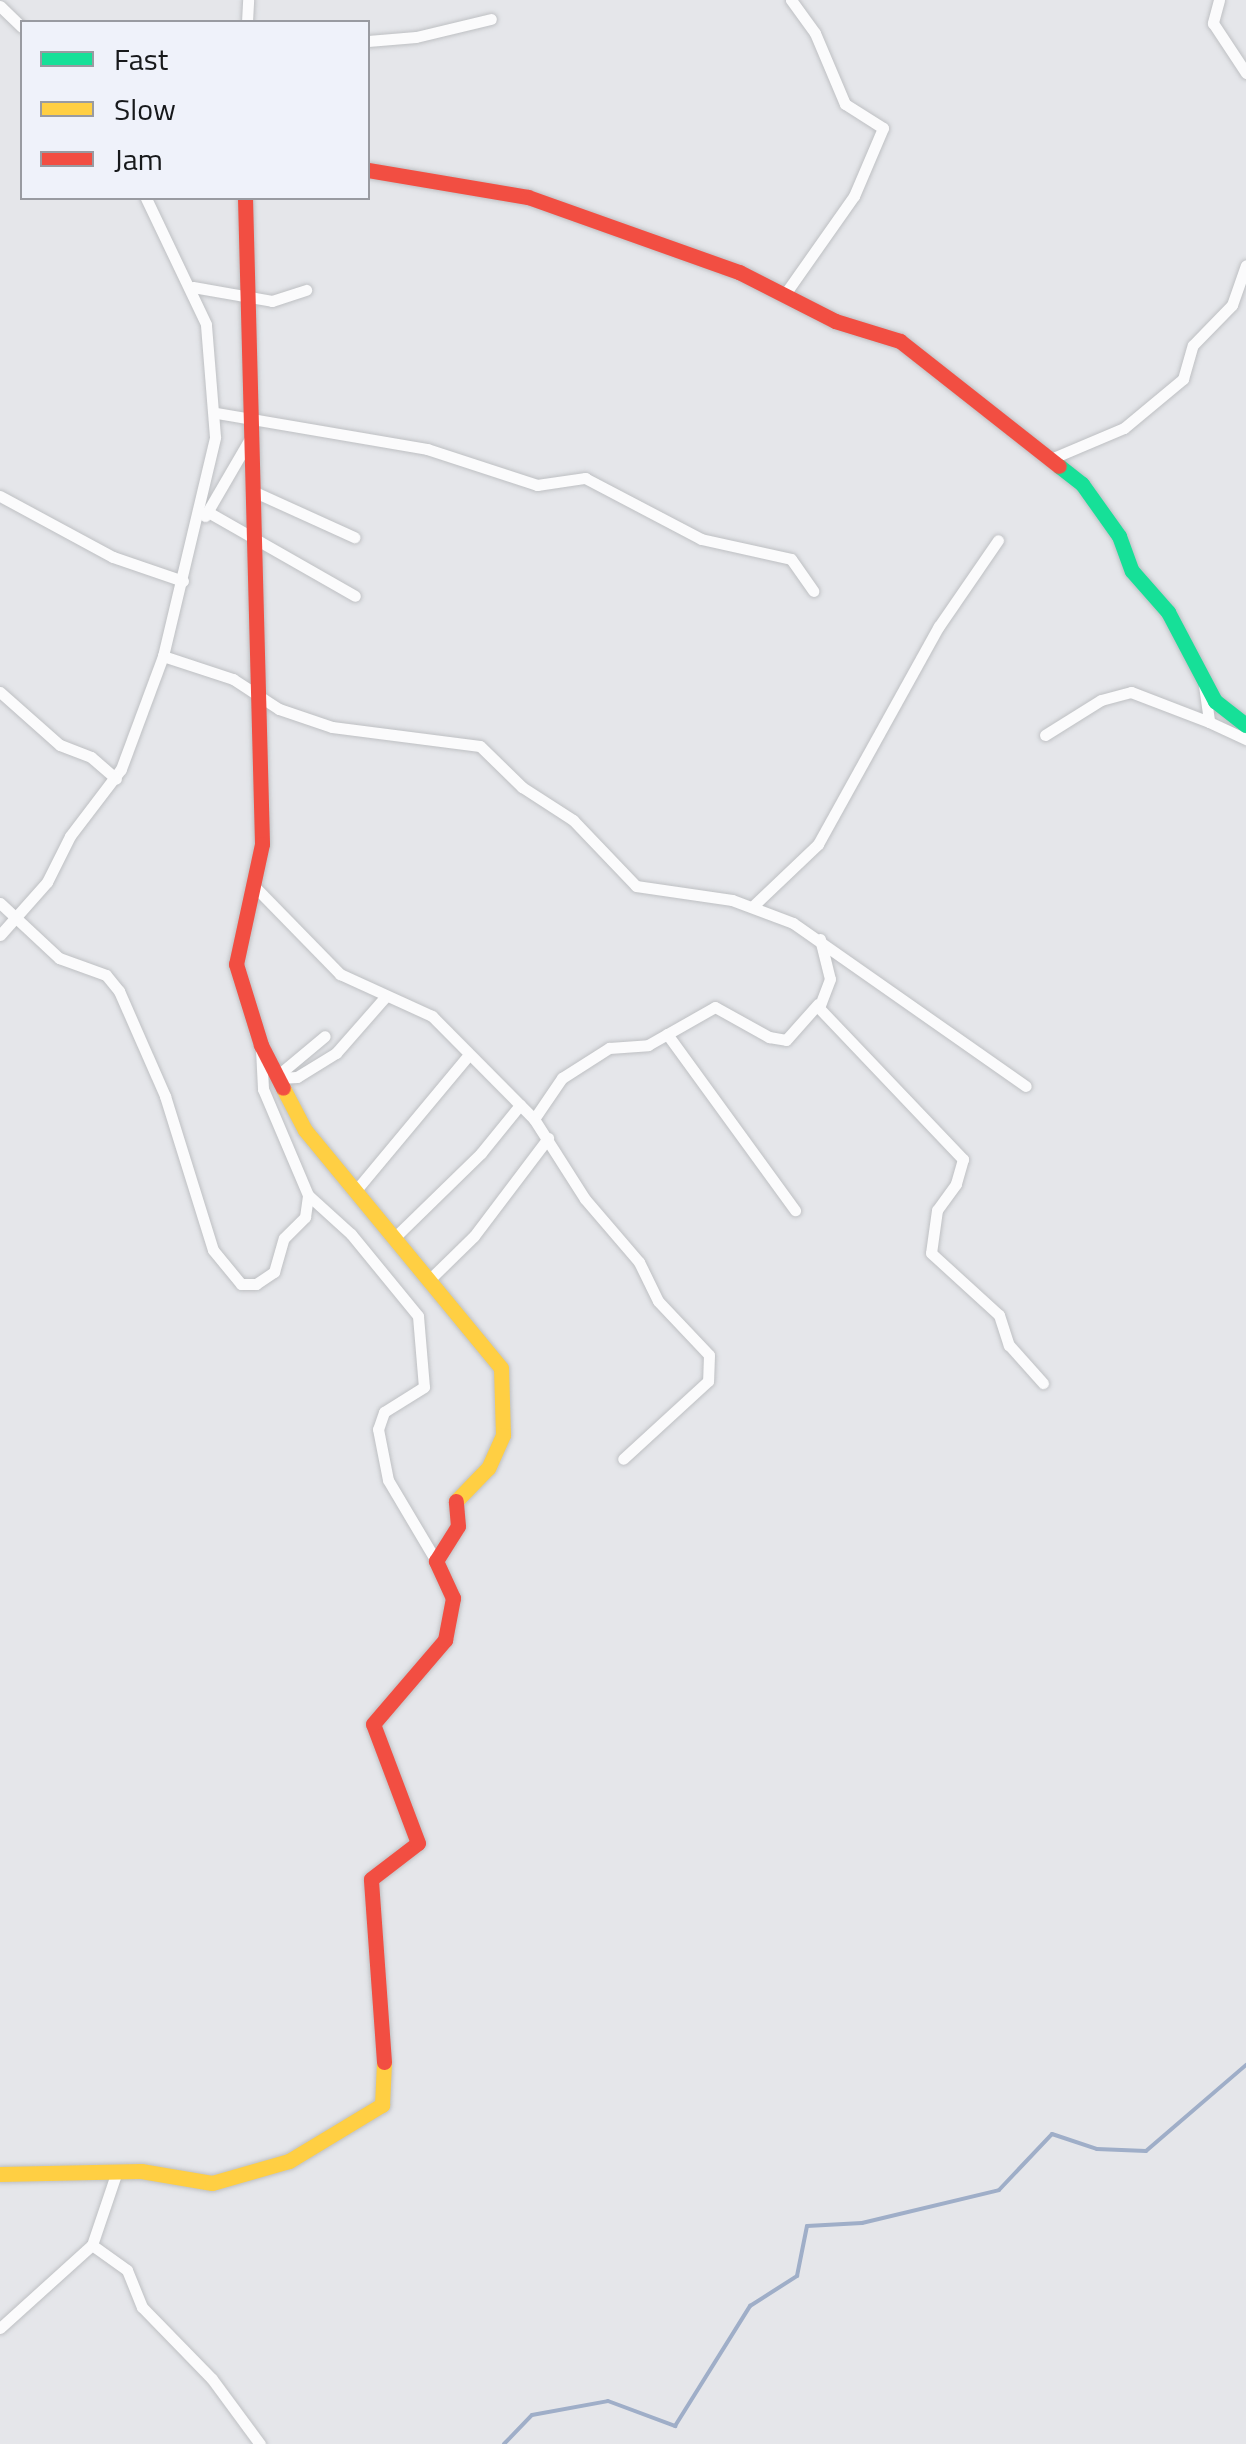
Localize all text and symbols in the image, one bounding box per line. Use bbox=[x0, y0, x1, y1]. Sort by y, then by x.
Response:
legend bbox=[20, 20, 370, 200]
text: Fast bbox=[114, 36, 168, 82]
text: Slow bbox=[114, 86, 176, 132]
text: Jam bbox=[114, 136, 163, 182]

